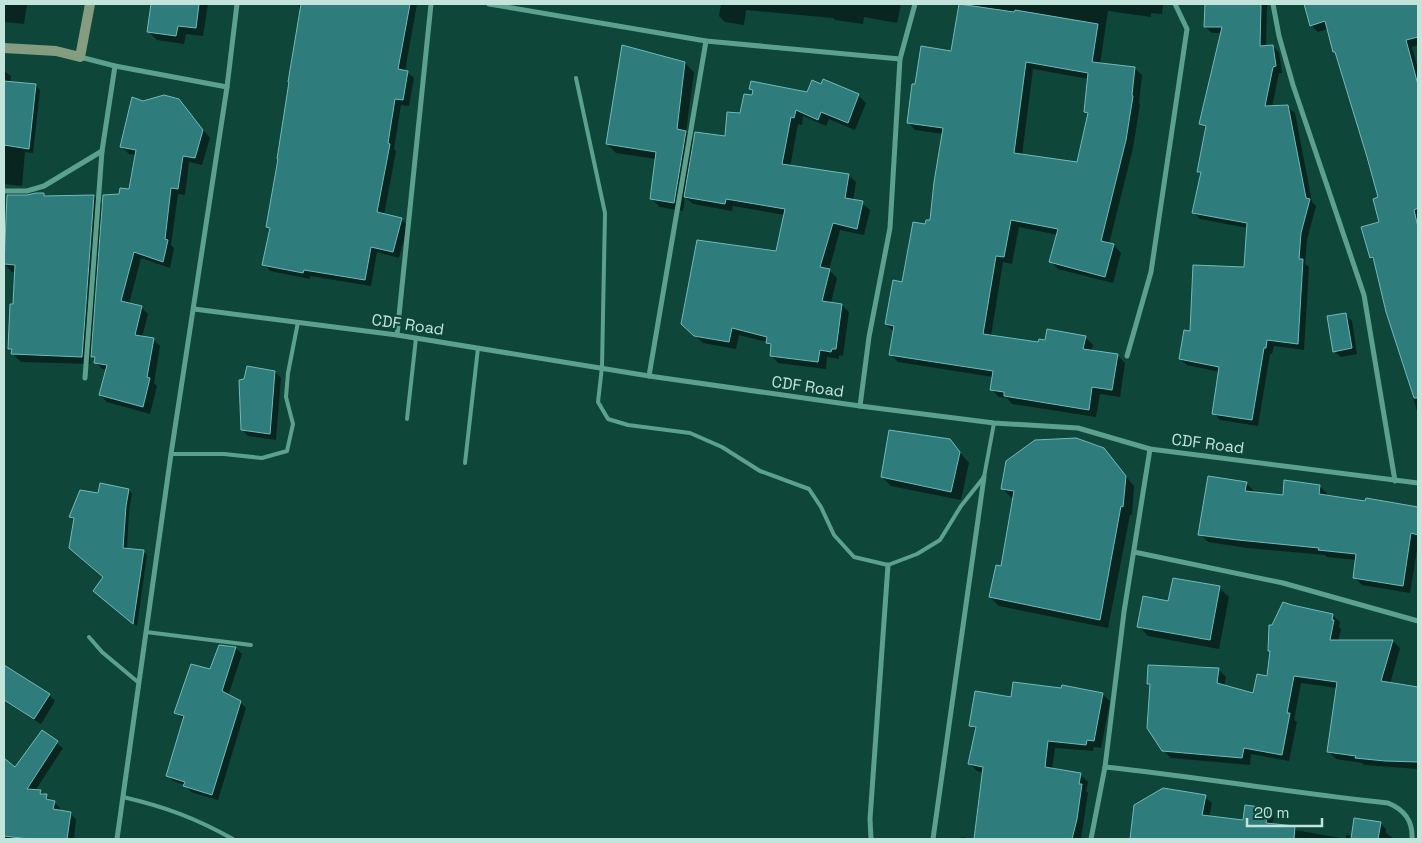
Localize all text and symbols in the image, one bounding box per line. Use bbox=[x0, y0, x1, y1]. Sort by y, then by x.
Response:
street label: CDF Road bbox=[370, 309, 445, 340]
street label: CDF Road bbox=[770, 371, 845, 402]
street label: CDF Road bbox=[1170, 429, 1245, 458]
scale bar bbox=[1247, 796, 1322, 828]
text: 20 m bbox=[1254, 803, 1289, 822]

